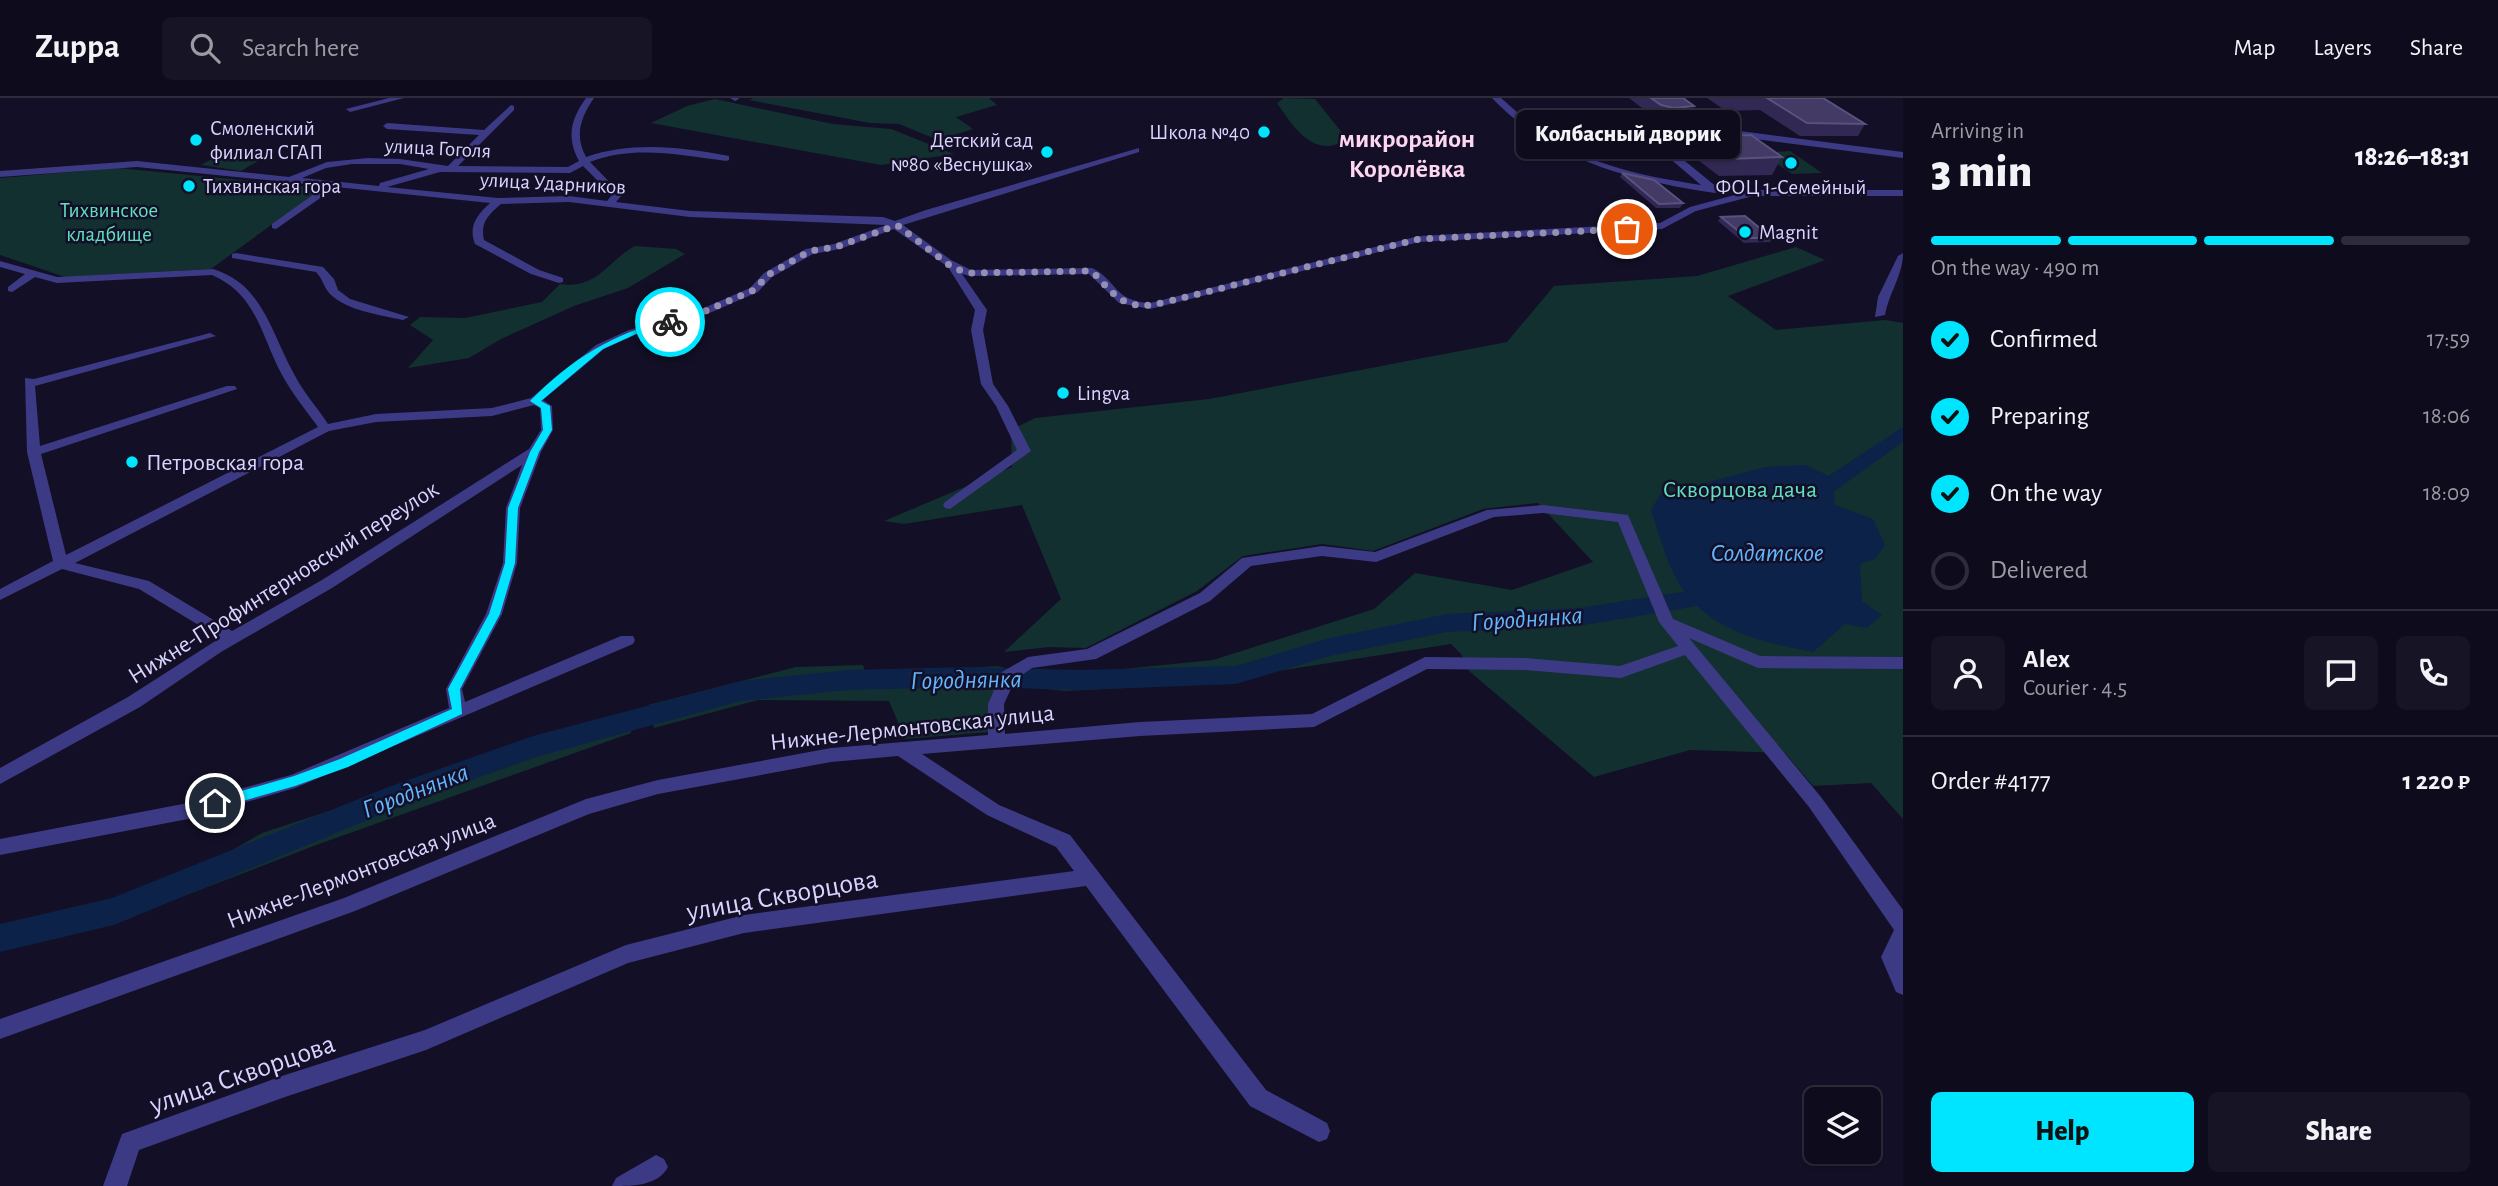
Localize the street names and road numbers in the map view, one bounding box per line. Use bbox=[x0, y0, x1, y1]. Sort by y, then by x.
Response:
street label: улица Гоголя bbox=[383, 135, 492, 162]
street label: улица Ударников bbox=[479, 169, 626, 198]
street label: Нижне-Профинтерновский переулок bbox=[124, 477, 443, 689]
street label: Нижне-Лермонтовская улица bbox=[769, 701, 1055, 755]
street label: Нижне-Лермонтовская улица bbox=[224, 809, 499, 933]
street label: улица Скворцова bbox=[683, 865, 880, 927]
street label: улица Скворцова bbox=[145, 1030, 339, 1120]

